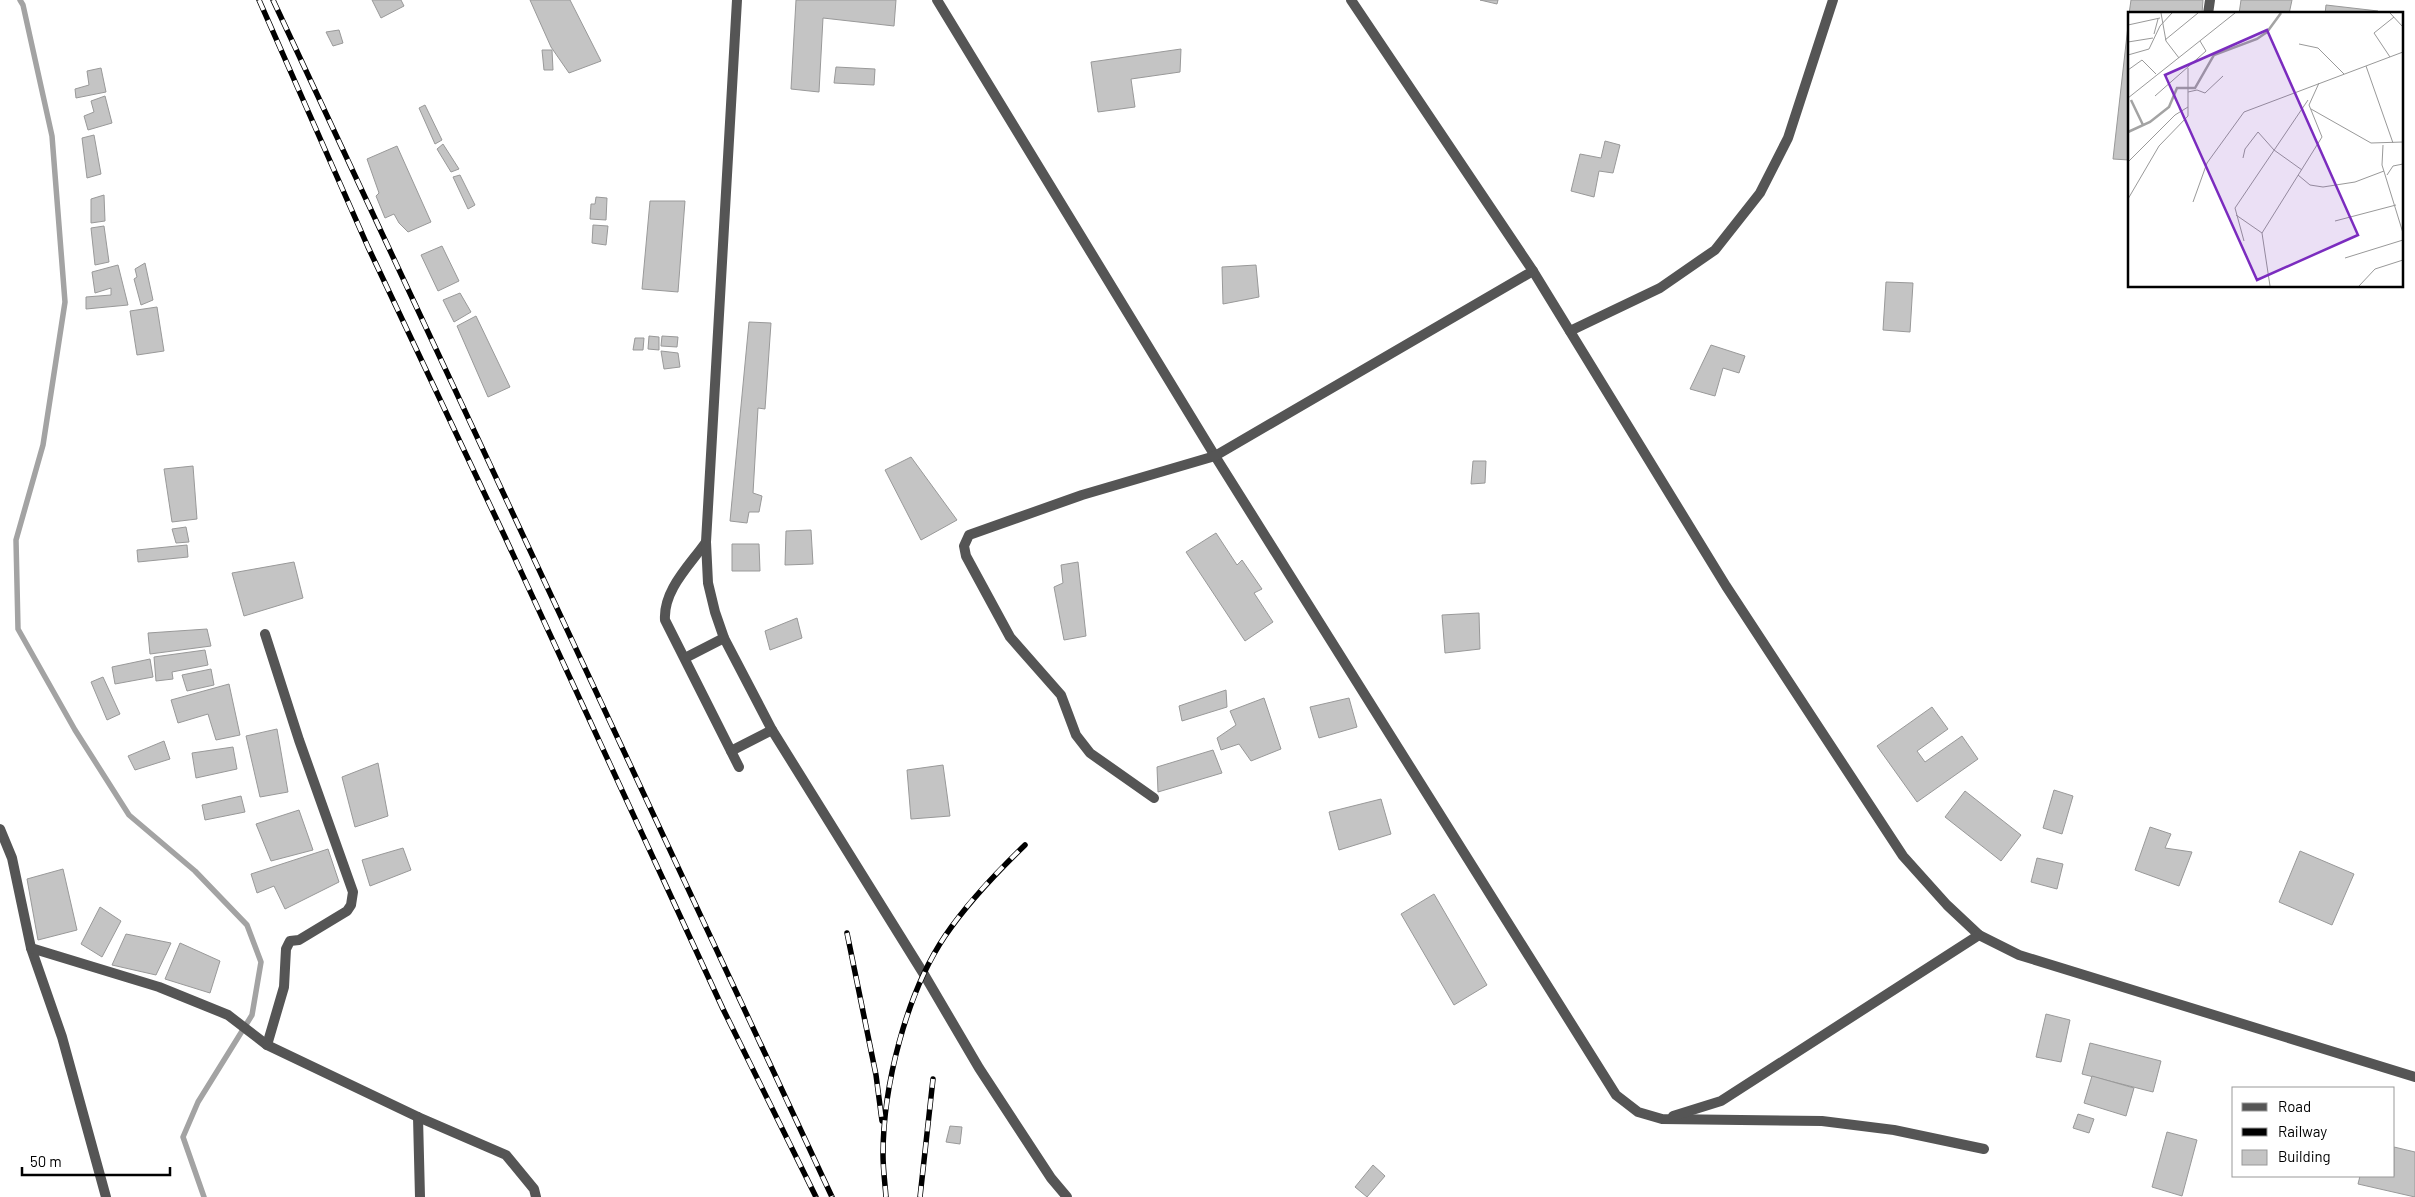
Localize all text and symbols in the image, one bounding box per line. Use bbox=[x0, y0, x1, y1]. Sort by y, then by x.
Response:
inset map bbox=[2128, 12, 2402, 288]
legend bbox=[2232, 1087, 2395, 1177]
text: Road bbox=[2278, 1097, 2311, 1115]
text: Railway bbox=[2278, 1122, 2327, 1140]
scale bar bbox=[22, 1144, 170, 1176]
text: Building bbox=[2278, 1147, 2331, 1165]
text: 50 m bbox=[30, 1152, 62, 1170]

